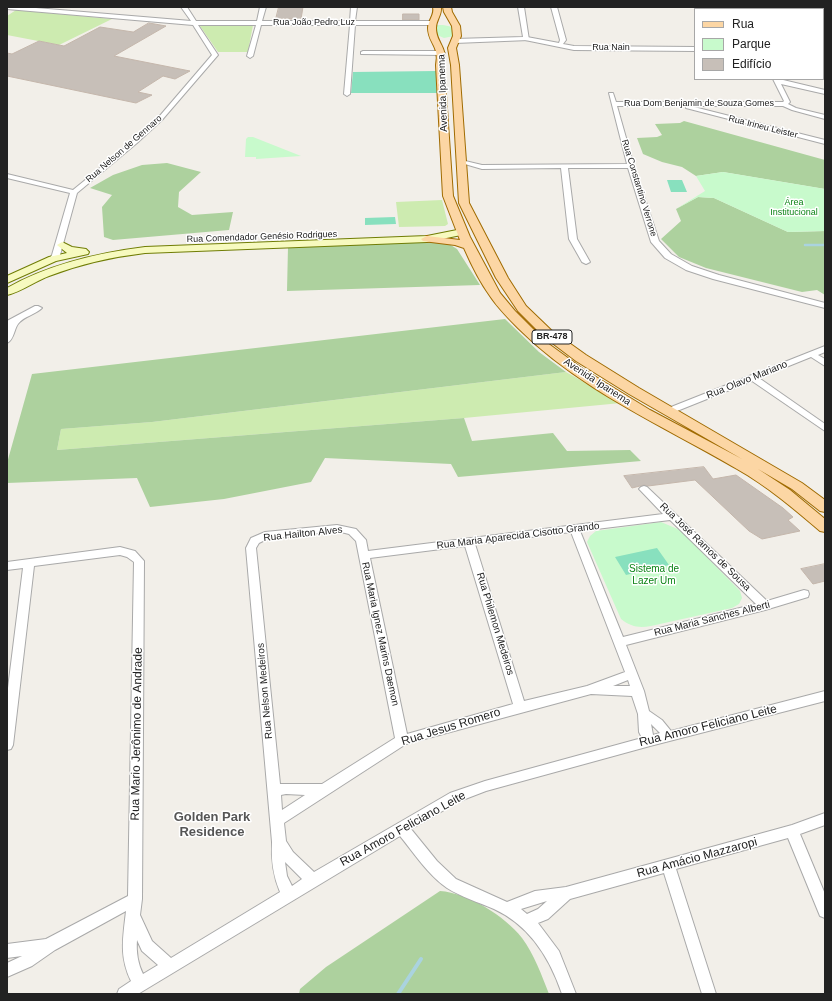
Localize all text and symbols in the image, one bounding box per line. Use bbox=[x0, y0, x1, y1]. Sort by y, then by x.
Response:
legend bbox=[694, 8, 824, 80]
text: Rua bbox=[732, 17, 754, 31]
street label: Rua João Pedro Luz bbox=[273, 18, 355, 28]
text: Parque bbox=[732, 37, 771, 51]
street label: Rua Nain bbox=[592, 43, 630, 53]
street label: Avenida Ipanema bbox=[436, 54, 450, 132]
text: Edifício bbox=[732, 57, 771, 71]
street label: Rua Dom Benjamin de Souza Gomes bbox=[624, 99, 774, 109]
street label: Rua Nelson de Gennaro bbox=[84, 113, 164, 185]
street label: Rua Irineu Leister bbox=[727, 113, 799, 141]
street label: Rua Constantino Verrone bbox=[619, 138, 659, 238]
park label: Área Institucional bbox=[770, 198, 818, 219]
street label: Rua Comendador Genésio Rodrigues bbox=[187, 229, 337, 245]
road number: BR-478 bbox=[532, 330, 572, 344]
street label: Avenida Ipanema bbox=[561, 356, 633, 408]
street label: Rua Olavo Mariano bbox=[705, 358, 789, 402]
street label: Rua José Ramos de Sousa bbox=[657, 500, 753, 594]
street label: Rua Maria Aparecida Cisotto Grando bbox=[436, 520, 600, 552]
street label: Rua Hailton Alves bbox=[263, 524, 343, 544]
street label: Rua Maria Ignez Marins Daemon bbox=[359, 561, 401, 707]
park label: Sistema de Lazer Um bbox=[629, 563, 679, 586]
street label: Rua Philemon Medeiros bbox=[474, 571, 516, 677]
street label: Rua Maria Sanches Alberti bbox=[653, 599, 771, 639]
street label: Rua Nelson Medeiros bbox=[255, 643, 275, 739]
street label: Rua Mario Jerônimo de Andrade bbox=[128, 647, 146, 821]
street label: Rua Amoro Feliciano Leite bbox=[638, 702, 778, 750]
street label: Rua Jesus Romero bbox=[400, 705, 502, 749]
street label: Rua Amoro Feliciano Leite bbox=[338, 788, 468, 870]
district label: Golden Park Residence bbox=[174, 809, 250, 840]
street label: Rua Amácio Mazzaropi bbox=[635, 835, 759, 881]

